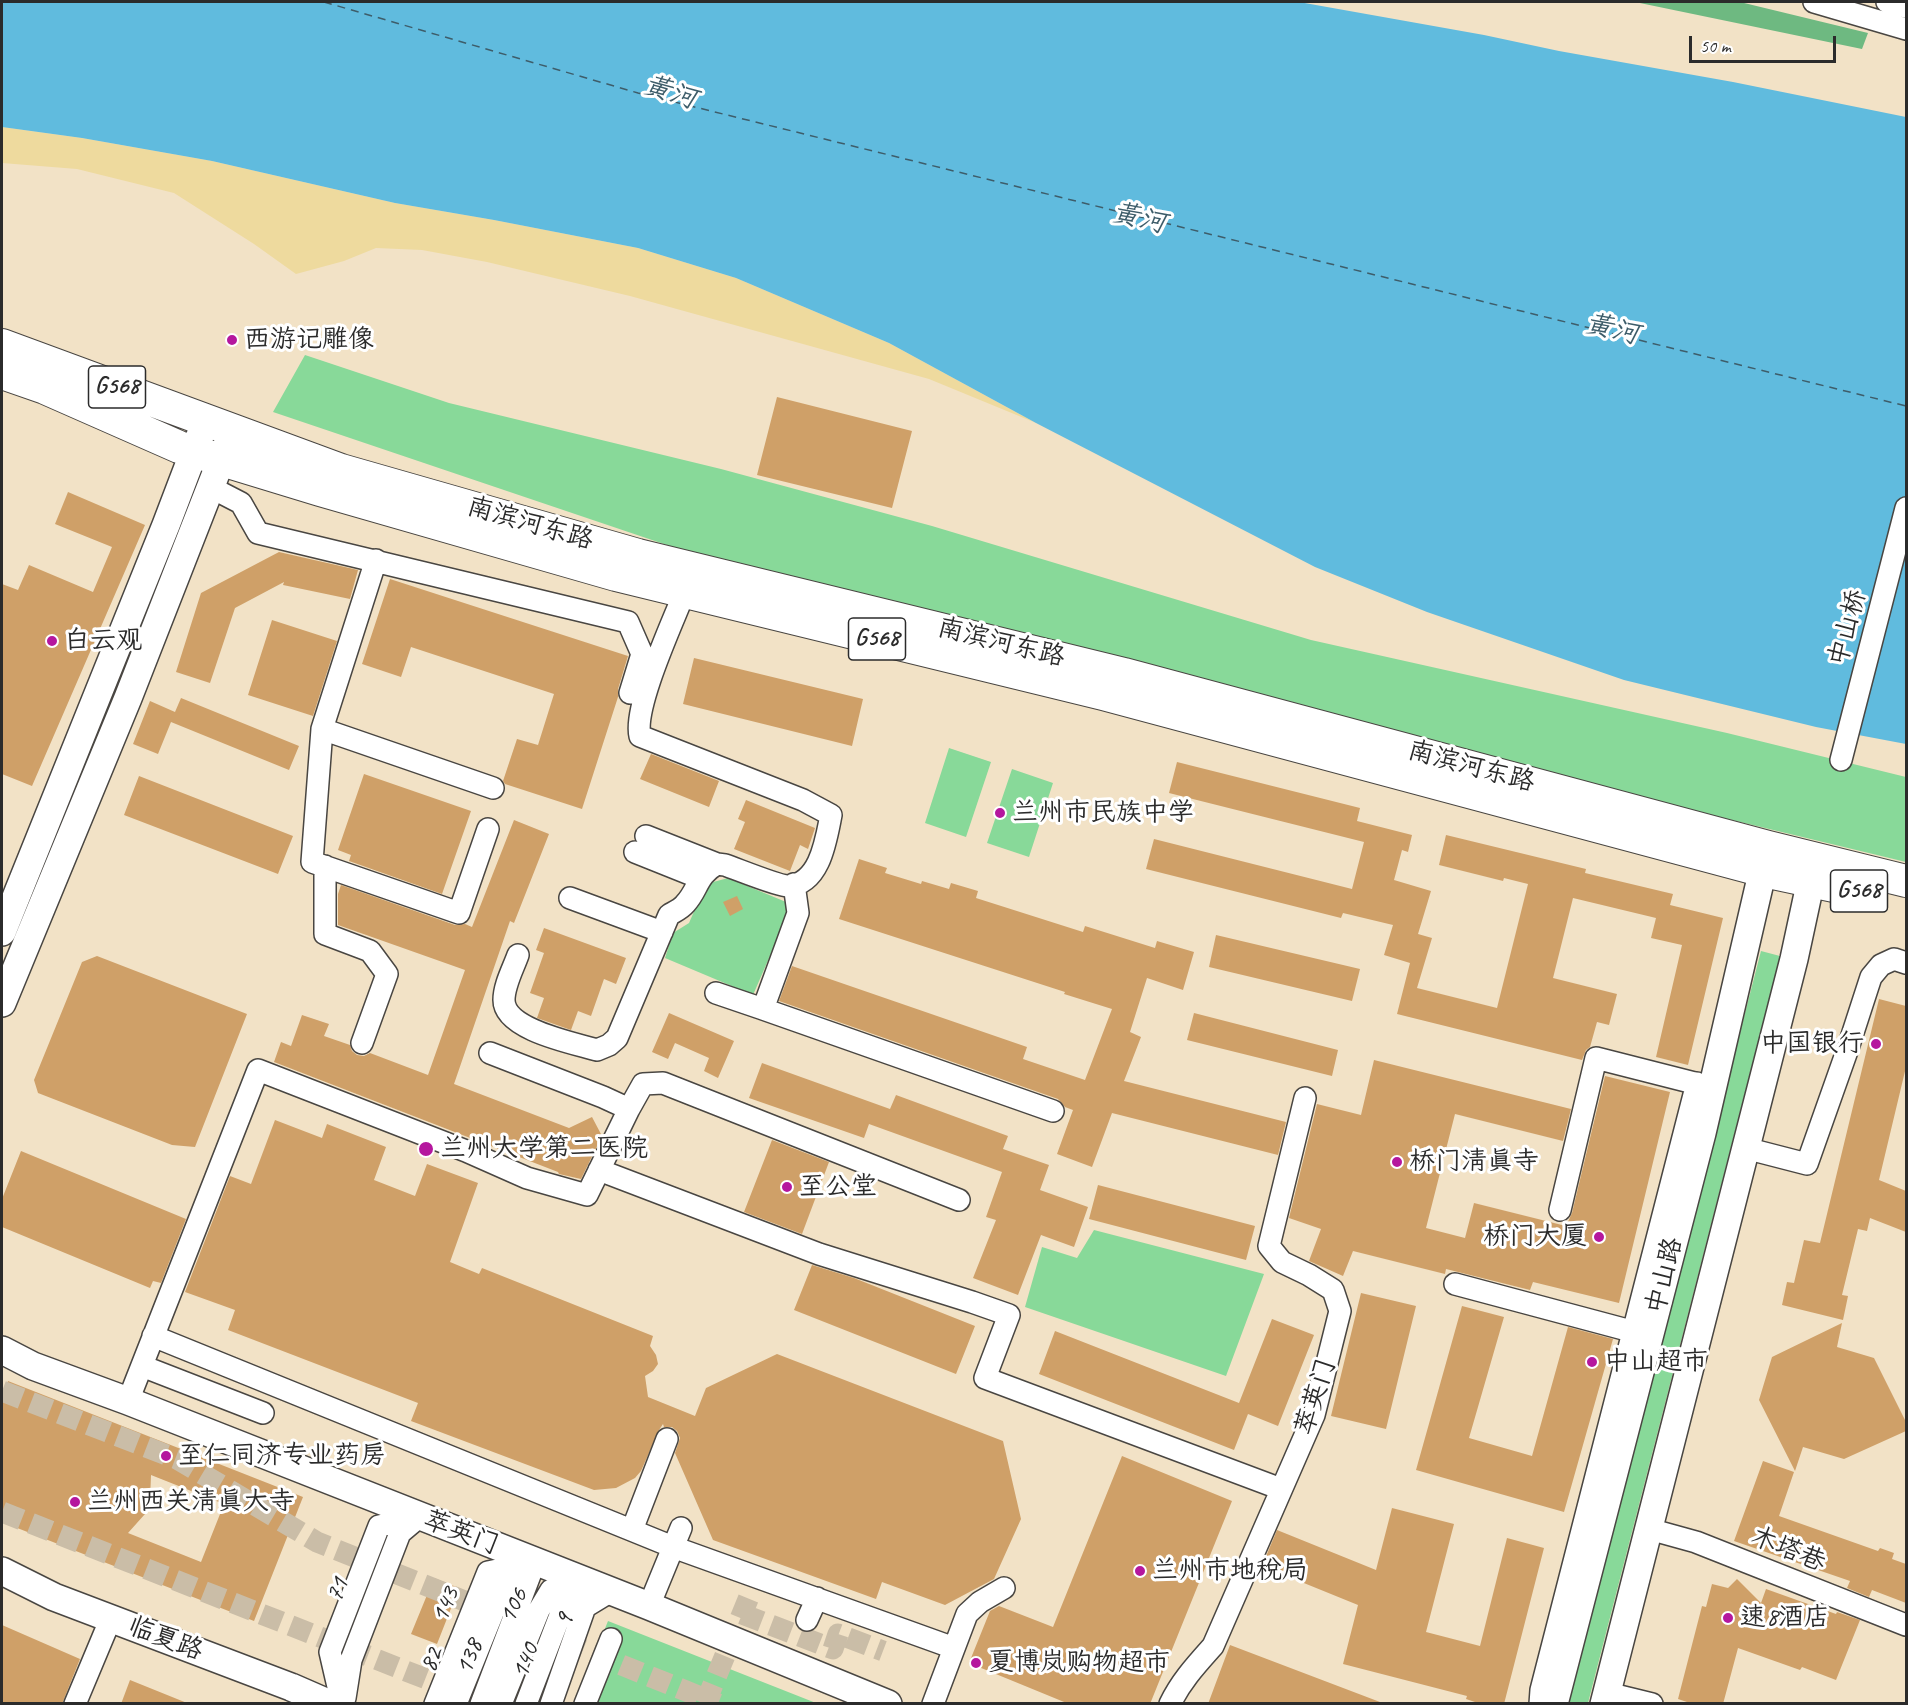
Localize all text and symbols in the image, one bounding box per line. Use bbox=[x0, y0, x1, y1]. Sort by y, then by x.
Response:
scale bar bbox=[1692, 24, 1839, 62]
text: 50 m bbox=[1700, 35, 1731, 57]
water label: 黄河 bbox=[639, 69, 701, 117]
water label: 黄河 bbox=[1109, 197, 1169, 241]
water label: 黄河 bbox=[1582, 308, 1642, 352]
place label: 西游记雕像 bbox=[244, 324, 374, 356]
marker: 西游记雕像 bbox=[225, 333, 239, 347]
road number: G568 bbox=[88, 366, 146, 408]
street label: 南滨河东路 bbox=[463, 491, 597, 557]
street label: 中山桥 bbox=[1823, 586, 1873, 670]
street label: 南滨河东路 bbox=[934, 612, 1068, 674]
road number: G568 bbox=[848, 618, 906, 660]
place label: 白云观 bbox=[64, 625, 142, 657]
marker: 白云观 bbox=[45, 634, 59, 648]
street label: 南滨河东路 bbox=[1404, 735, 1538, 799]
place label: 兰州市民族中学 bbox=[1012, 797, 1194, 829]
marker: 兰州市民族中学 bbox=[993, 806, 1007, 820]
road number: G568 bbox=[1830, 870, 1888, 912]
place label: 中国银行 bbox=[1760, 1028, 1864, 1060]
marker: 中国银行 bbox=[1869, 1037, 1883, 1051]
place label: 兰州大学第二医院 bbox=[440, 1133, 648, 1165]
marker: 兰州大学第二医院 bbox=[417, 1140, 435, 1158]
place label: 桥门清真寺 bbox=[1409, 1146, 1539, 1178]
marker: 桥门清真寺 bbox=[1390, 1155, 1404, 1169]
place label: 至公堂 bbox=[799, 1171, 877, 1203]
marker: 至公堂 bbox=[780, 1180, 794, 1194]
place label: 桥门大厦 bbox=[1483, 1221, 1587, 1253]
marker: 桥门大厦 bbox=[1592, 1230, 1606, 1244]
street label: 中山路 bbox=[1640, 1234, 1690, 1318]
place label: 中山超市 bbox=[1604, 1346, 1708, 1378]
street label: 萃英门 bbox=[1289, 1355, 1343, 1439]
marker: 中山超市 bbox=[1585, 1355, 1599, 1369]
place label: 至仁同济专业药房 bbox=[178, 1440, 386, 1472]
marker: 至仁同济专业药房 bbox=[159, 1449, 173, 1463]
place label: 兰州西关清真大寺 bbox=[87, 1486, 295, 1518]
marker: 兰州西关清真大寺 bbox=[68, 1495, 82, 1509]
street label: 萃英门 bbox=[419, 1504, 503, 1562]
street label: 木塔巷 bbox=[1746, 1521, 1830, 1579]
place label: 兰州市地税局 bbox=[1152, 1555, 1308, 1587]
marker: 兰州市地税局 bbox=[1133, 1564, 1147, 1578]
street label: 71 bbox=[319, 1573, 357, 1607]
street label: 143 bbox=[425, 1583, 467, 1627]
street label: 106 bbox=[492, 1583, 536, 1629]
place label: 速8酒店 bbox=[1740, 1602, 1830, 1634]
street label: 9 bbox=[548, 1609, 582, 1631]
street label: 临夏路 bbox=[123, 1610, 207, 1668]
marker: 速8酒店 bbox=[1721, 1611, 1735, 1625]
street label: 138 bbox=[449, 1635, 491, 1679]
street label: 140 bbox=[505, 1639, 547, 1683]
street label: 82 bbox=[413, 1643, 451, 1677]
place label: 夏博岚购物超市 bbox=[988, 1647, 1170, 1679]
marker: 夏博岚购物超市 bbox=[969, 1656, 983, 1670]

